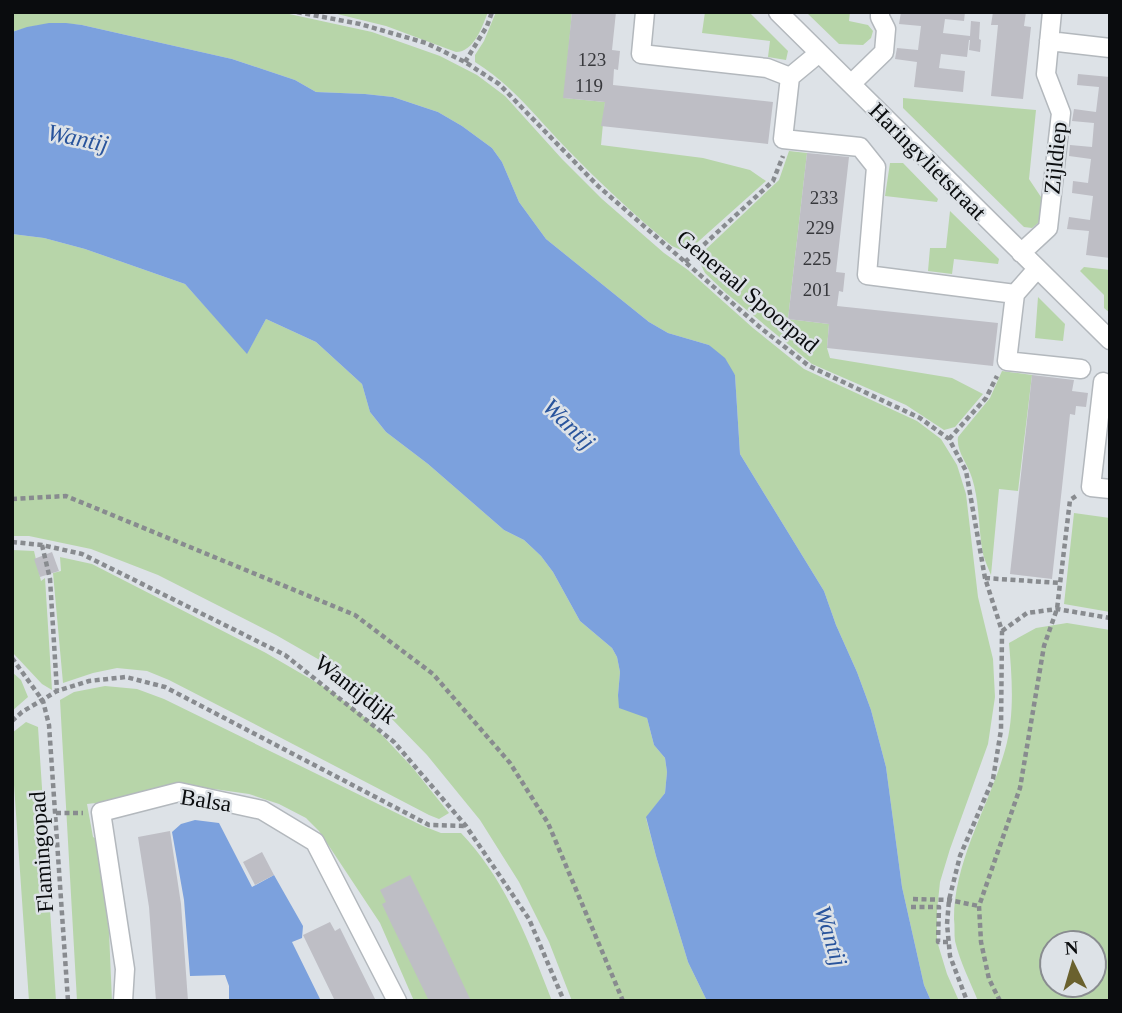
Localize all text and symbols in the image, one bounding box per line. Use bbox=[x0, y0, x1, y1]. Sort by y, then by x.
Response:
house number: 123 bbox=[578, 49, 606, 70]
house number: 119 bbox=[575, 75, 603, 96]
street label: Haringvlietstraat bbox=[864, 98, 992, 225]
water label: Wantij bbox=[45, 119, 111, 157]
street label: Zijldiep bbox=[1039, 121, 1072, 196]
house number: 233 bbox=[810, 187, 838, 208]
house number: 229 bbox=[806, 217, 834, 238]
street label: Generaal Spoorpad bbox=[672, 225, 824, 358]
house number: 225 bbox=[803, 248, 831, 269]
house number: 201 bbox=[803, 279, 831, 300]
water label: Wantij bbox=[538, 393, 600, 455]
street label: Wantijdijk bbox=[310, 650, 402, 729]
street label: Balsa bbox=[179, 784, 233, 817]
street label: Flamingopad bbox=[25, 790, 58, 913]
water label: Wantij bbox=[810, 903, 853, 970]
north arrow bbox=[1038, 929, 1108, 999]
text: N bbox=[1064, 936, 1080, 959]

